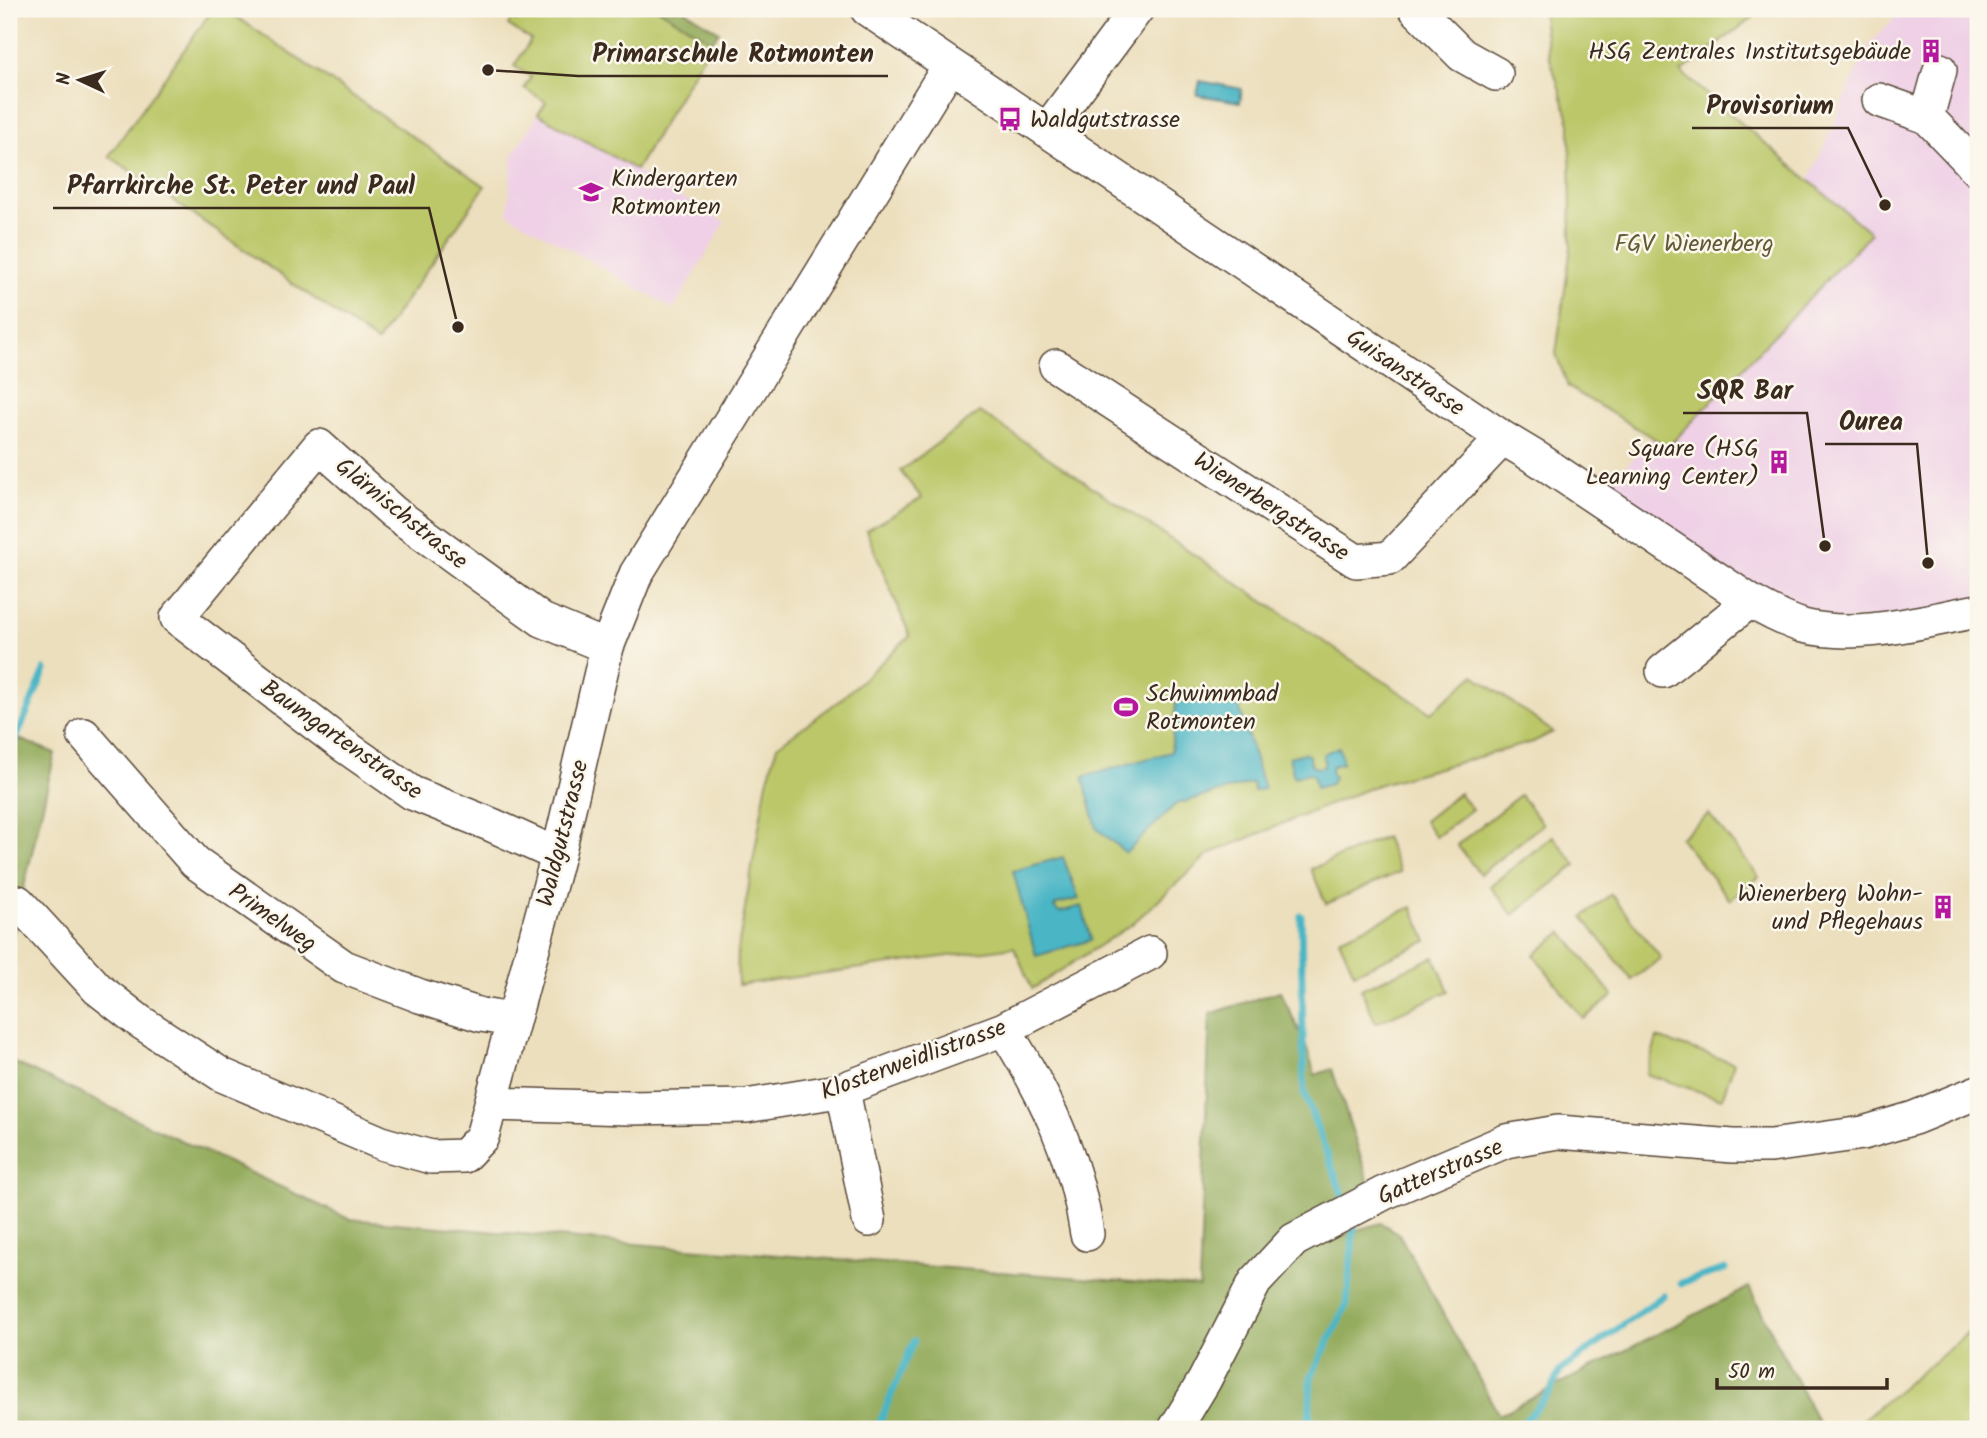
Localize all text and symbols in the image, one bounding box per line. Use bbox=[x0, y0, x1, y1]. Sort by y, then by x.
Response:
callout: Primarschule Rotmonten bbox=[578, 29, 888, 76]
place label: HSG Zentrales Institutsgebäude bbox=[1588, 33, 1911, 72]
text: Primarschule Rotmonten bbox=[592, 34, 874, 76]
building icon: HSG Zentrales Institutsgebäude bbox=[1917, 37, 1945, 65]
north arrow bbox=[46, 46, 116, 116]
text: N bbox=[50, 72, 80, 86]
callout: Provisorium bbox=[1692, 81, 1848, 128]
text: Provisorium bbox=[1706, 86, 1834, 128]
place label: Waldgutstrasse bbox=[1030, 101, 1180, 140]
bus stop icon: Waldgutstrasse bbox=[996, 105, 1024, 133]
place label: Kindergarten Rotmonten bbox=[611, 160, 738, 227]
callout: Pfarrkirche St. Peter und Paul bbox=[53, 161, 429, 208]
text: Pfarrkirche St. Peter und Paul bbox=[67, 166, 415, 208]
school or university icon: Kindergarten Rotmonten bbox=[577, 178, 605, 206]
park label: FGV Wienerberg bbox=[1614, 225, 1774, 264]
street label: Guisanstrasse bbox=[1338, 319, 1473, 428]
callout: SQR Bar bbox=[1683, 366, 1807, 413]
text: SQR Bar bbox=[1697, 371, 1795, 413]
callout: Ourea bbox=[1825, 397, 1917, 444]
text: Ourea bbox=[1839, 402, 1903, 444]
place label: Square (HSG Learning Center) bbox=[1585, 430, 1759, 497]
street label: Wienerbergstrasse bbox=[1185, 442, 1357, 573]
street label: Glärnischstrasse bbox=[326, 448, 476, 580]
building icon: Square (HSG Learning Center) bbox=[1765, 448, 1793, 476]
street label: Baumgartenstrasse bbox=[252, 670, 431, 811]
place label: Schwimmbad Rotmonten bbox=[1146, 675, 1279, 742]
sports icon: Schwimmbad Rotmonten bbox=[1112, 693, 1140, 721]
street label: Waldgutstrasse bbox=[526, 756, 601, 911]
street label: Primelweg bbox=[220, 873, 325, 963]
place label: Wienerberg Wohn- und Pflegehaus bbox=[1738, 875, 1923, 942]
building icon: Wienerberg Wohn- und Pflegehaus bbox=[1929, 893, 1957, 921]
street label: Klosterweidlistrasse bbox=[815, 1009, 1012, 1112]
street label: Gatterstrasse bbox=[1372, 1128, 1510, 1216]
scale bar bbox=[1717, 1347, 1887, 1391]
text: 50 m bbox=[1728, 1356, 1775, 1389]

